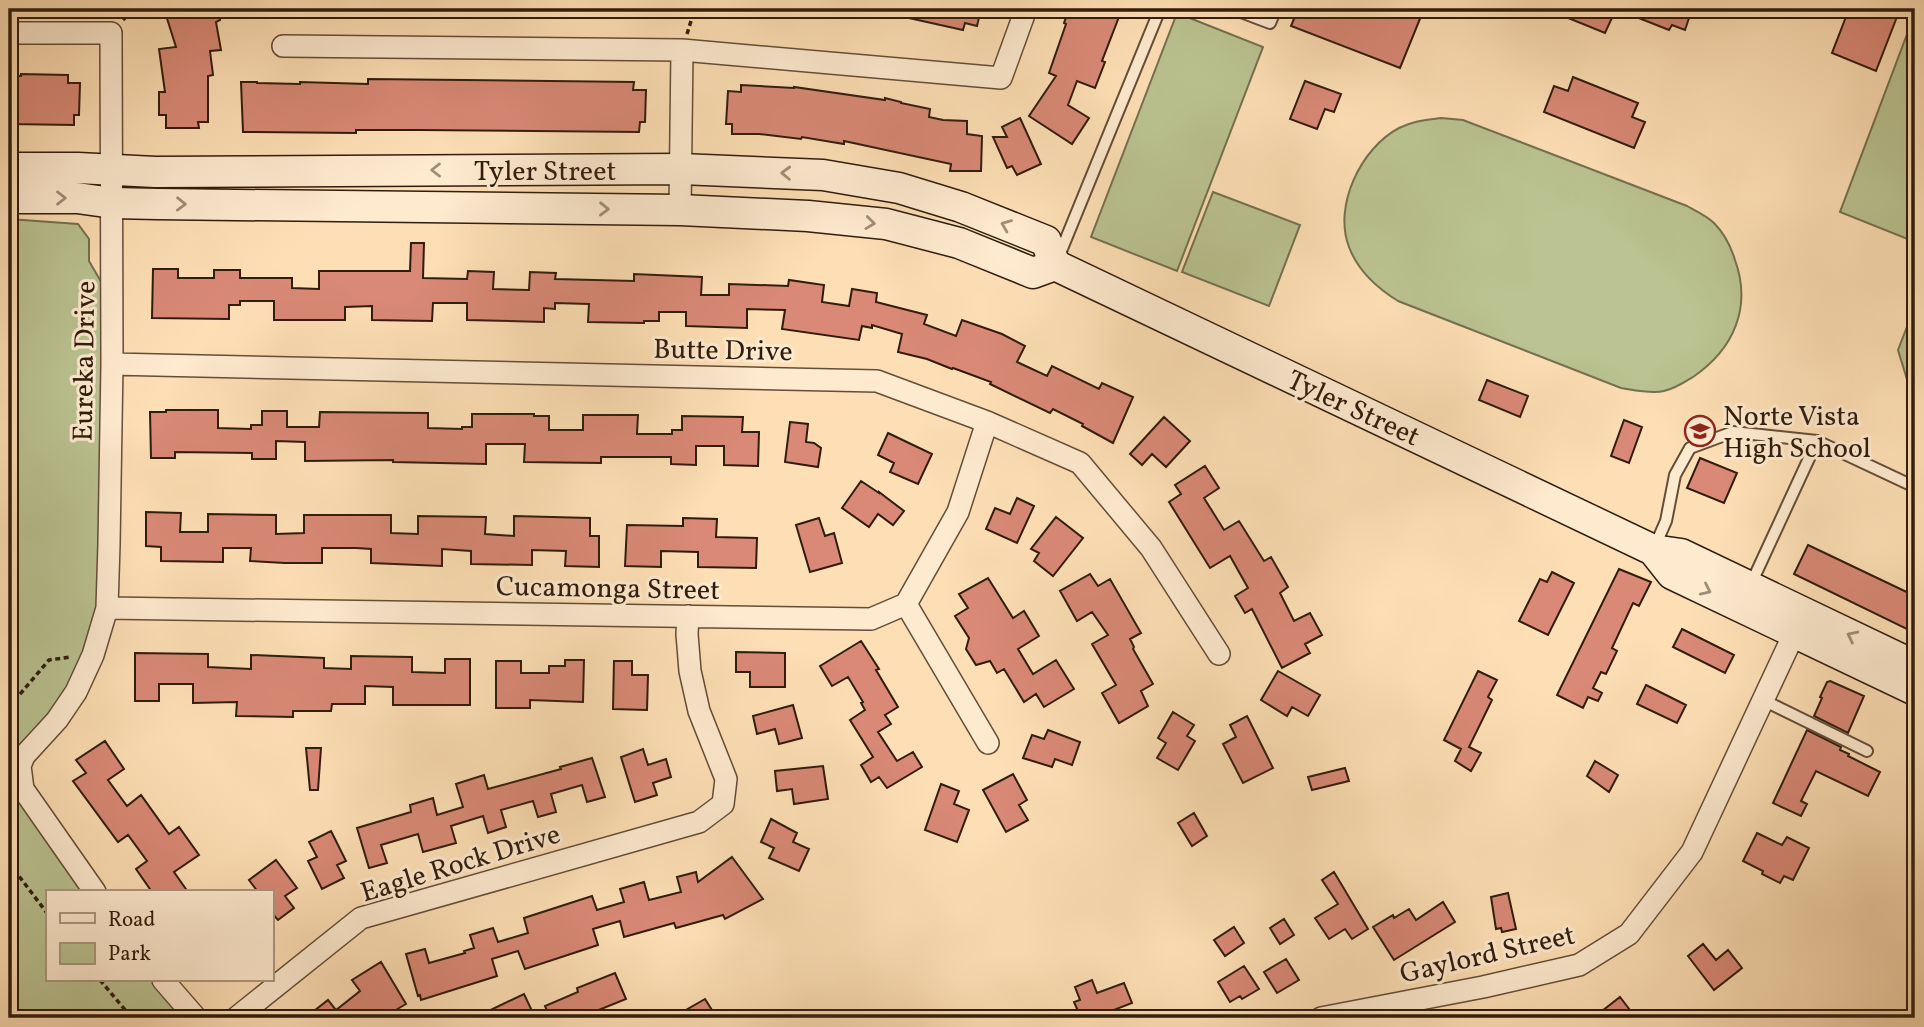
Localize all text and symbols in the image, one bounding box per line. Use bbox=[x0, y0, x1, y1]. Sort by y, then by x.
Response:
street label: Tyler Street bbox=[474, 153, 616, 192]
one-way arrow bbox=[431, 162, 441, 178]
one-way arrow bbox=[780, 166, 791, 181]
one-way arrow bbox=[56, 190, 67, 206]
one-way arrow bbox=[176, 196, 187, 212]
one-way arrow bbox=[599, 201, 610, 216]
one-way arrow bbox=[864, 215, 876, 230]
one-way arrow bbox=[1001, 220, 1013, 234]
street label: Eureka Drive bbox=[65, 280, 106, 442]
street label: Butte Drive bbox=[653, 331, 793, 372]
street label: Tyler Street bbox=[1280, 361, 1426, 457]
place label: Norte Vista High School bbox=[1723, 398, 1871, 469]
school or university icon: Norte Vista High School bbox=[1683, 414, 1717, 448]
street label: Cucamonga Street bbox=[496, 568, 720, 611]
one-way arrow bbox=[1699, 582, 1711, 596]
one-way arrow bbox=[1847, 631, 1859, 645]
street label: Eagle Rock Drive bbox=[356, 816, 565, 913]
legend bbox=[46, 890, 273, 982]
text: Road bbox=[108, 906, 155, 935]
street label: Gaylord Street bbox=[1396, 916, 1579, 995]
text: Park bbox=[108, 940, 151, 969]

